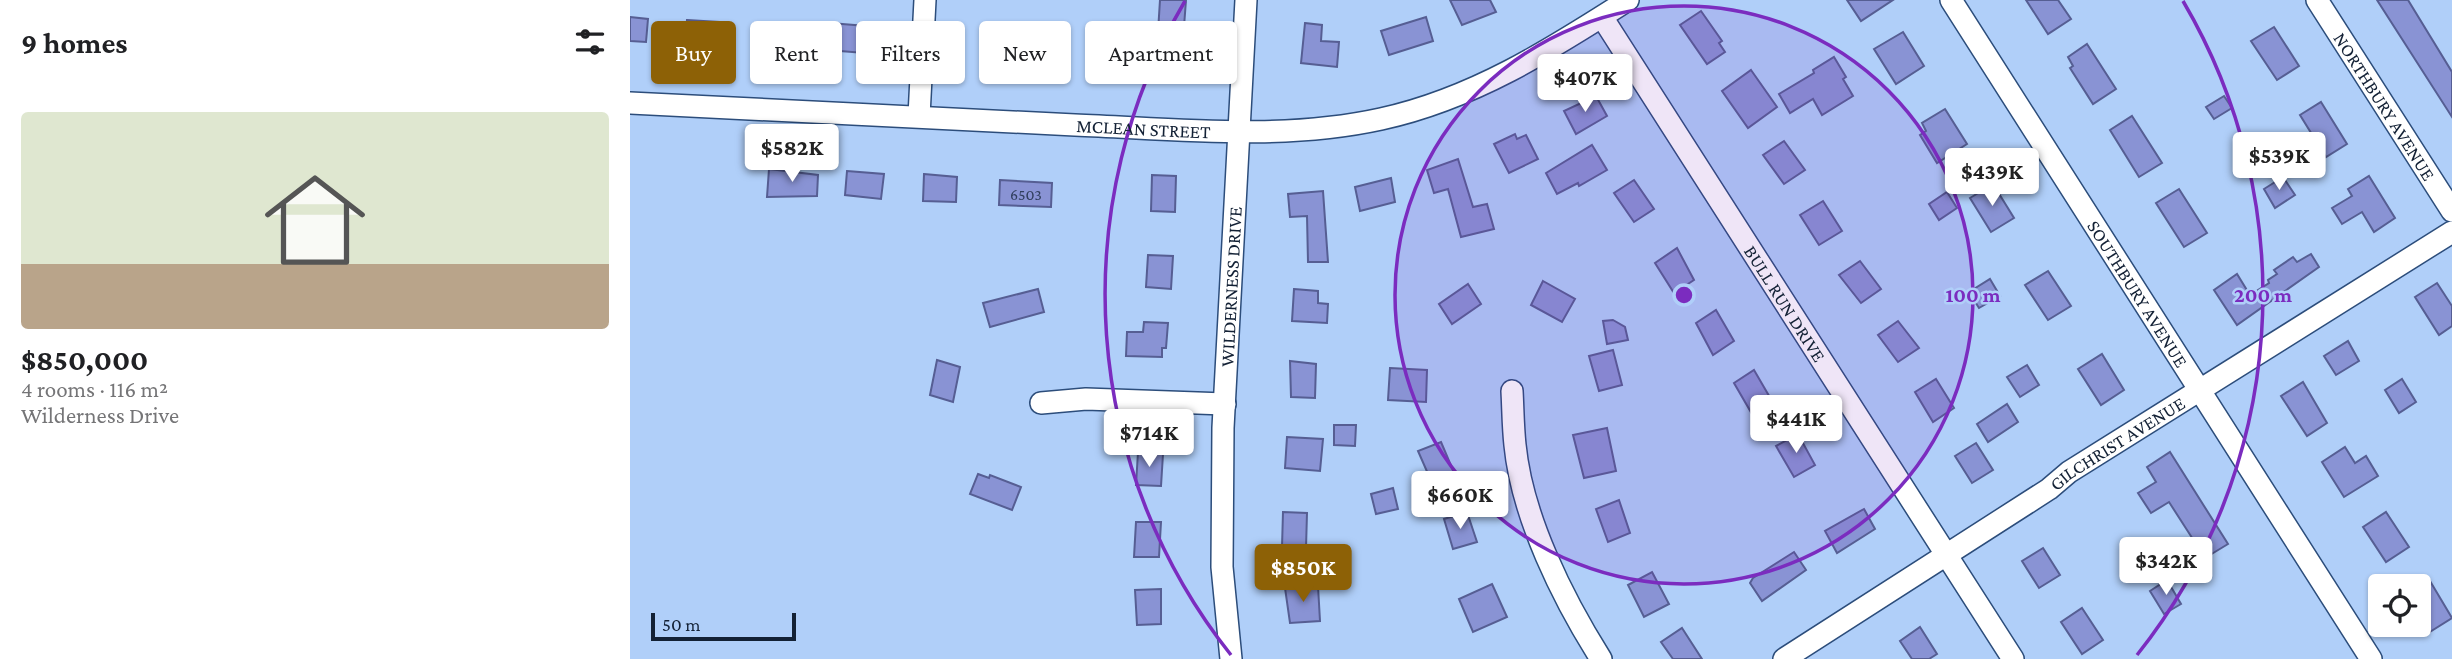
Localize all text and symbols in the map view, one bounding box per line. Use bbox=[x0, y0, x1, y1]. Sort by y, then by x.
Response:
chip: Buy bbox=[651, 21, 736, 84]
chip: Rent bbox=[750, 21, 842, 84]
chip: Filters bbox=[856, 21, 965, 84]
chip: New bbox=[979, 21, 1071, 84]
chip: Apartment bbox=[1085, 21, 1237, 84]
icon: filters bbox=[571, 23, 609, 61]
text: 9 homes bbox=[21, 26, 128, 59]
street label: NORTHBURY AVENUE bbox=[2330, 28, 2440, 184]
pin: $407K bbox=[1536, 54, 1634, 114]
text: $407K bbox=[1553, 64, 1617, 90]
street label: MCLEAN STREET bbox=[1076, 115, 1211, 142]
pin: $582K bbox=[743, 124, 841, 184]
pin: $539K bbox=[2230, 132, 2328, 192]
text: $582K bbox=[761, 134, 823, 160]
text: $539K bbox=[2249, 142, 2309, 168]
pin: $439K bbox=[1943, 148, 2041, 208]
icon: home bbox=[252, 157, 378, 283]
text: $439K bbox=[1961, 158, 2023, 184]
house number: 6503 bbox=[1010, 186, 1042, 203]
street label: WILDERNESS DRIVE bbox=[1216, 206, 1245, 367]
street label: SOUTHBURY AVENUE bbox=[2084, 216, 2193, 371]
street label: BULL RUN DRIVE bbox=[1740, 241, 1830, 365]
centre of rings bbox=[1672, 283, 1696, 307]
text: 100 m bbox=[1945, 283, 2001, 307]
text: 200 m bbox=[2234, 283, 2292, 307]
text: $850,000 bbox=[21, 343, 148, 376]
text: 4 rooms · 116 m² bbox=[21, 376, 168, 402]
street label: GILCHRIST AVENUE bbox=[2045, 392, 2188, 495]
pin: $441K bbox=[1747, 396, 1845, 455]
text: Wilderness Drive bbox=[21, 402, 179, 428]
text: $441K bbox=[1766, 405, 1826, 431]
pin: $714K bbox=[1100, 410, 1198, 469]
text: $714K bbox=[1120, 419, 1178, 445]
pin: $660K bbox=[1411, 472, 1509, 531]
text: $660K bbox=[1427, 481, 1493, 507]
pin: $342K bbox=[2117, 538, 2215, 597]
pin: $850K bbox=[1254, 544, 1352, 604]
text: $342K bbox=[2135, 547, 2197, 573]
text: $850K bbox=[1271, 554, 1335, 580]
map controls bbox=[2368, 574, 2431, 637]
button: locate bbox=[2368, 574, 2431, 637]
scale bar bbox=[651, 610, 796, 642]
text: 50 m bbox=[662, 614, 701, 635]

